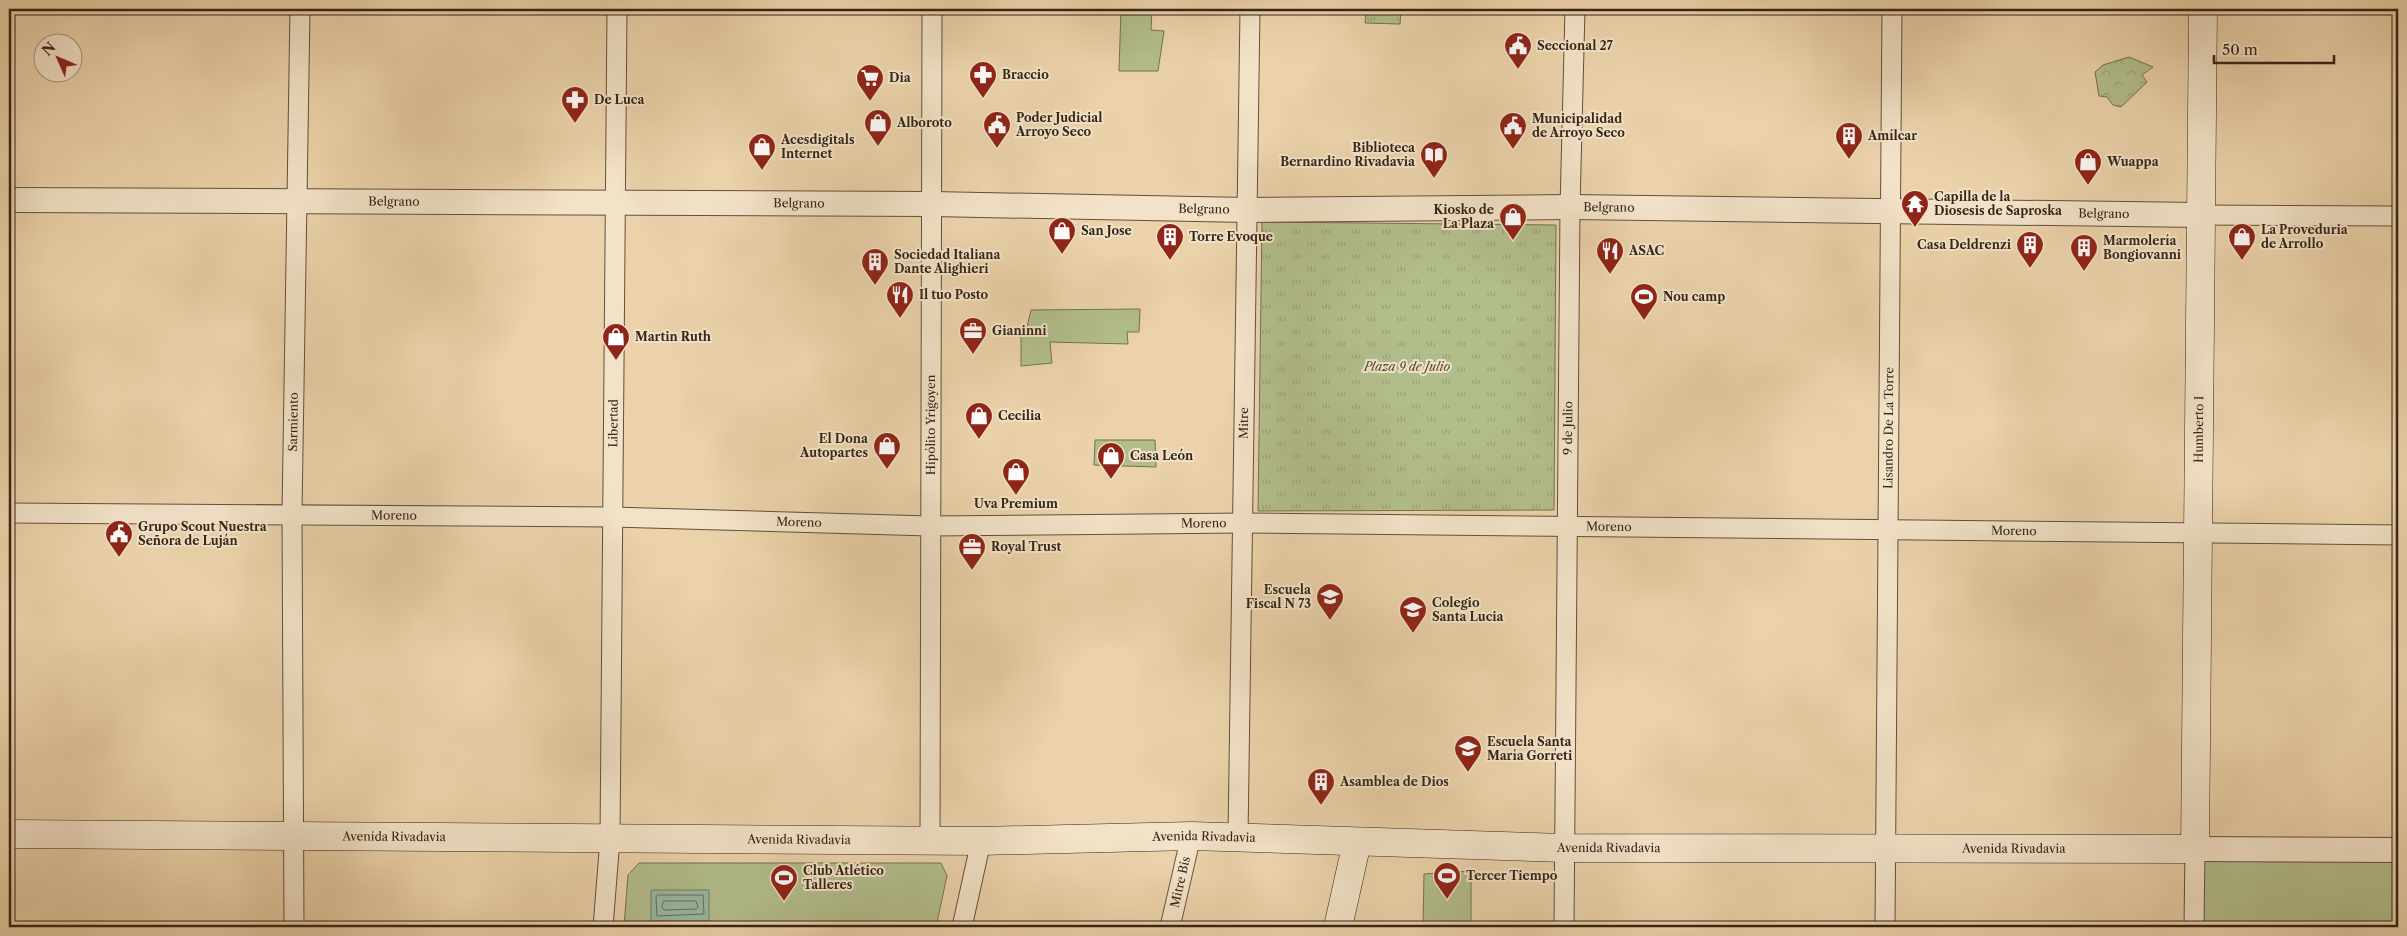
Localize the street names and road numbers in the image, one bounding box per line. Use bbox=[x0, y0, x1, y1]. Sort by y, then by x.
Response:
street label: Belgrano bbox=[368, 194, 420, 209]
street label: Belgrano bbox=[773, 195, 825, 211]
street label: Belgrano bbox=[1583, 199, 1635, 215]
street label: Belgrano bbox=[1178, 201, 1230, 217]
street label: Belgrano bbox=[2078, 205, 2130, 221]
street label: Lisandro De La Torre bbox=[1880, 367, 1896, 489]
street label: Hipólito Yrigoyen bbox=[923, 374, 938, 475]
street label: Sarmiento bbox=[285, 392, 301, 452]
street label: Humberto I bbox=[2191, 396, 2206, 463]
street label: Libertad bbox=[605, 398, 621, 448]
street label: 9 de Julio bbox=[1560, 401, 1575, 455]
street label: Mitre bbox=[1236, 407, 1251, 439]
street label: Moreno bbox=[371, 507, 417, 523]
street label: Moreno bbox=[776, 514, 822, 530]
street label: Moreno bbox=[1181, 515, 1227, 531]
street label: Moreno bbox=[1586, 519, 1632, 534]
street label: Moreno bbox=[1991, 523, 2037, 538]
street label: Avenida Rivadavia bbox=[341, 828, 446, 844]
street label: Avenida Rivadavia bbox=[1151, 828, 1257, 845]
street label: Avenida Rivadavia bbox=[746, 831, 851, 847]
street label: Avenida Rivadavia bbox=[1556, 840, 1661, 855]
street label: Avenida Rivadavia bbox=[1961, 841, 2066, 856]
street label: Mitre Bis bbox=[1167, 855, 1193, 909]

